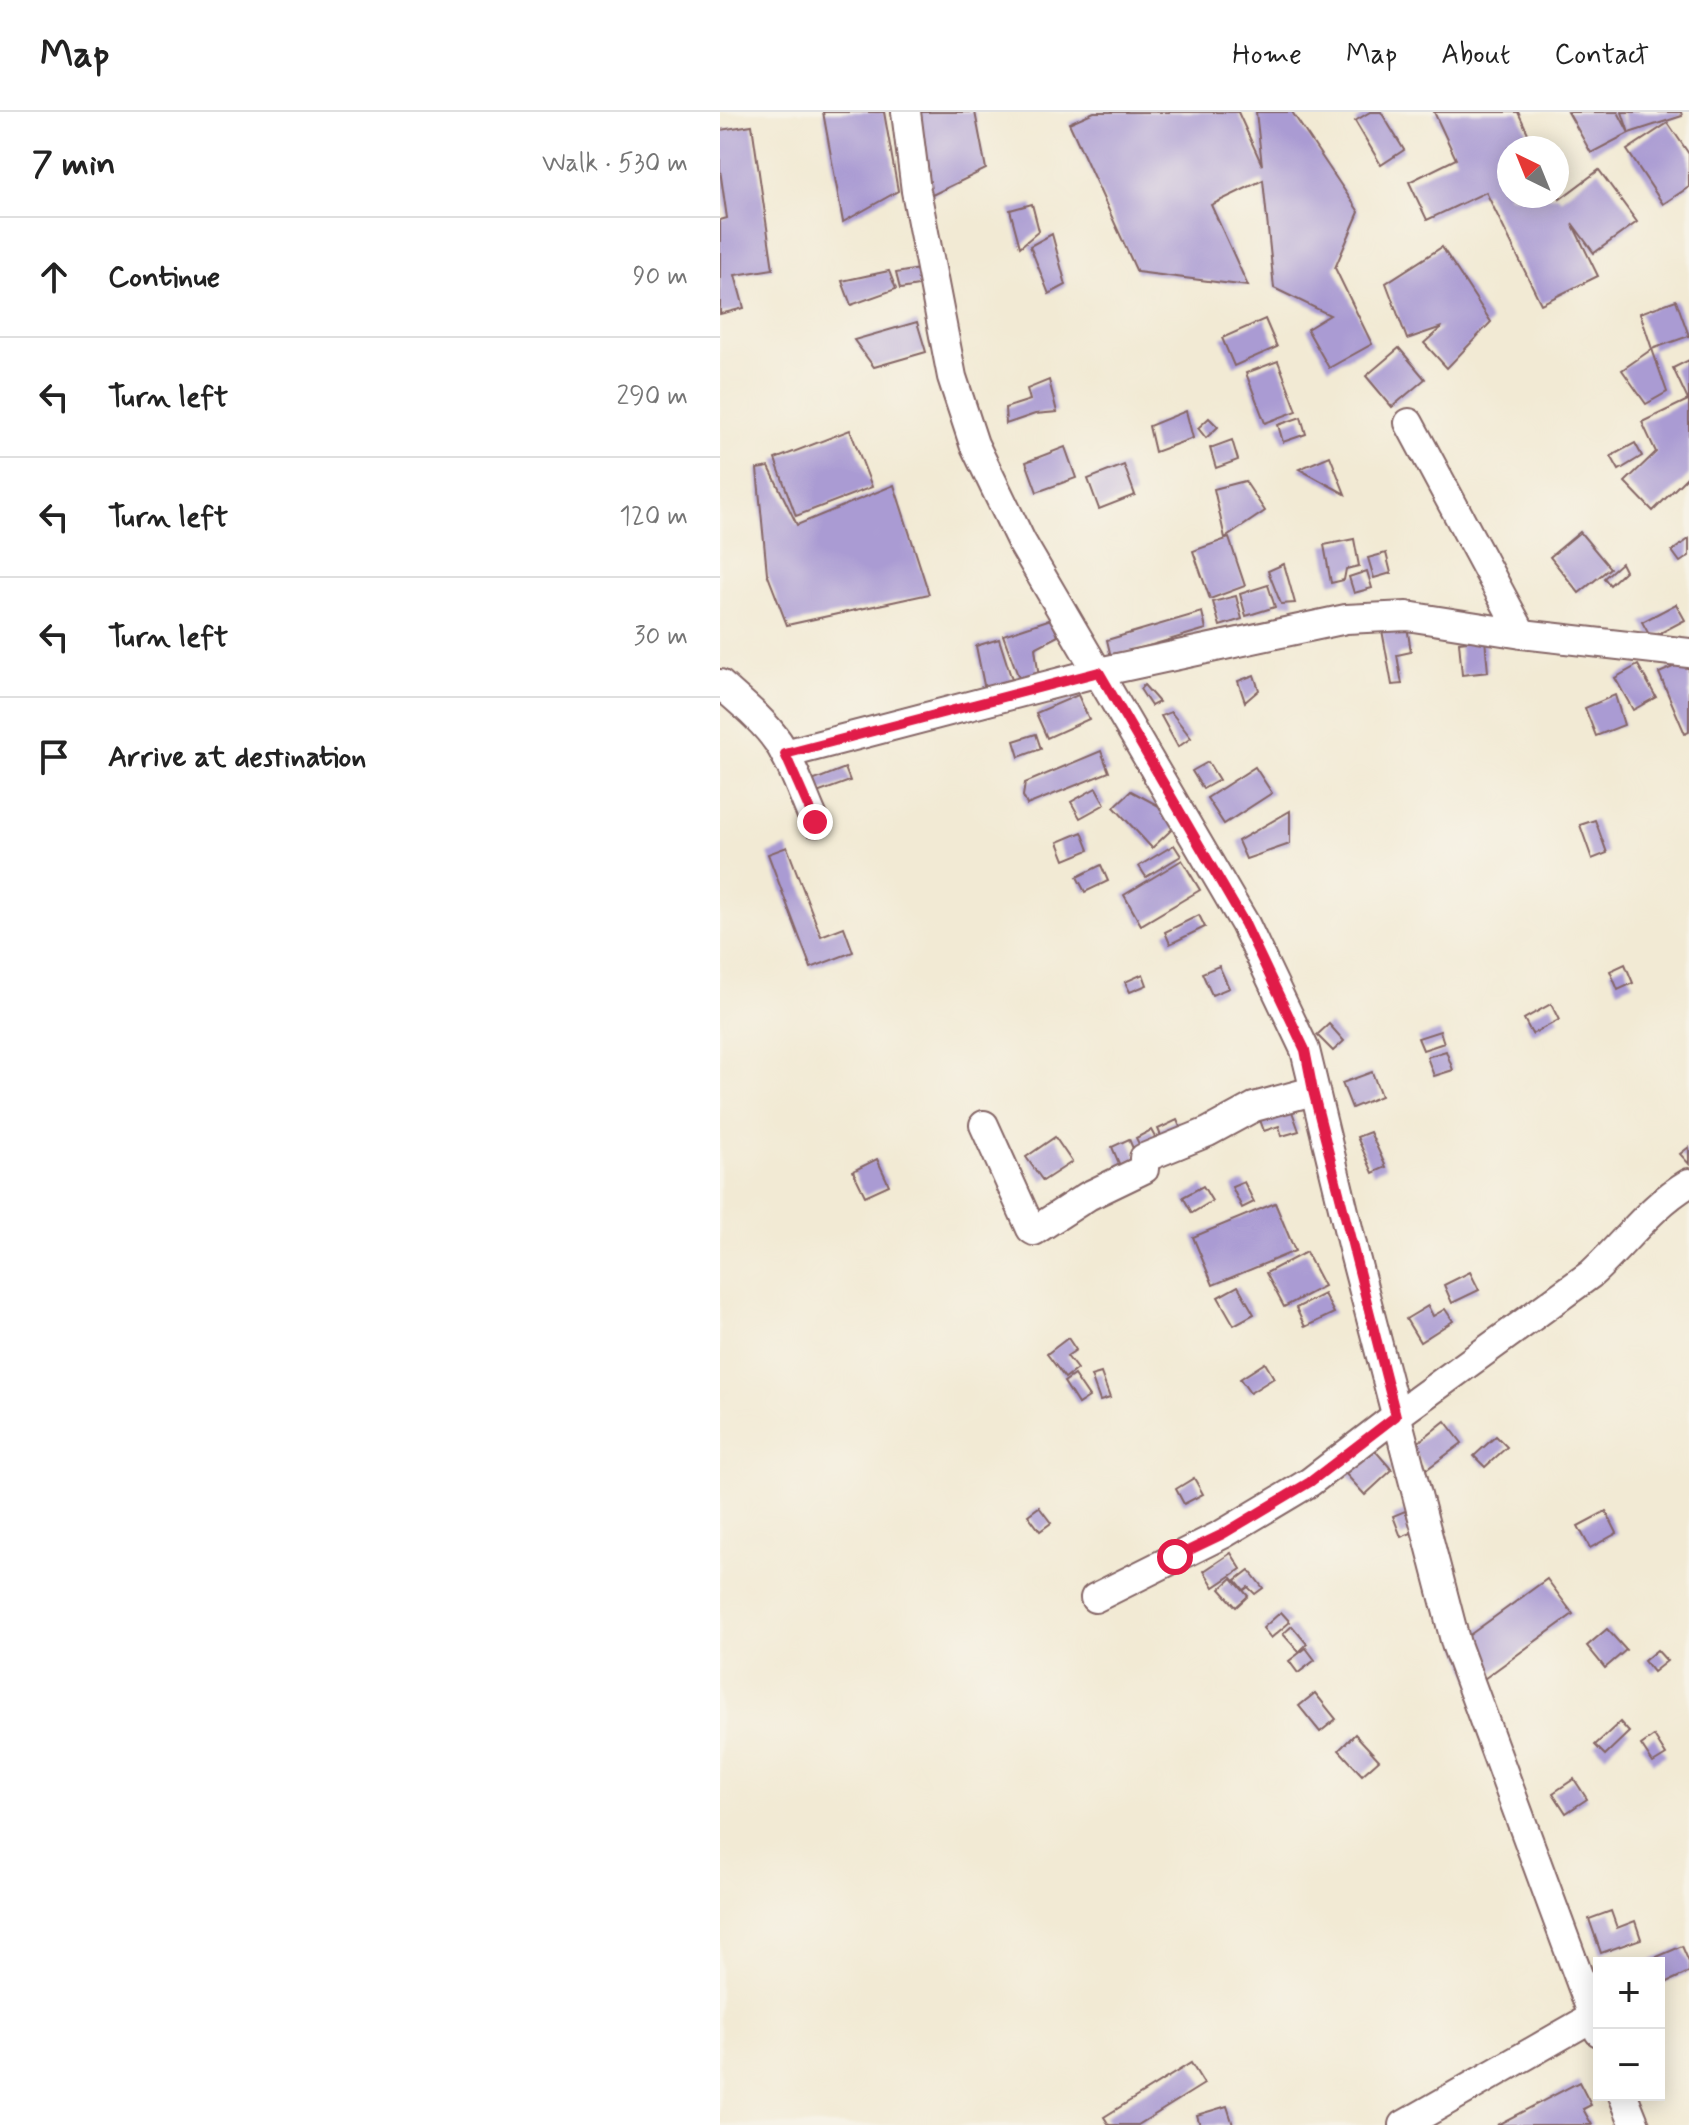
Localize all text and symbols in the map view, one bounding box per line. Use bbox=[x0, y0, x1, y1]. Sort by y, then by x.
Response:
text: Map bbox=[40, 31, 110, 80]
text: Home bbox=[1232, 37, 1302, 74]
text: Map bbox=[1346, 37, 1397, 74]
text: About bbox=[1441, 37, 1510, 74]
text: Contact bbox=[1554, 37, 1649, 74]
north arrow bbox=[1497, 136, 1569, 208]
text: 7 min bbox=[32, 142, 116, 187]
text: Walk · 530 m bbox=[542, 147, 688, 181]
icon: ahead bbox=[32, 255, 76, 299]
text: Continue bbox=[108, 258, 220, 297]
text: 90 m bbox=[633, 260, 688, 294]
icon: left bbox=[32, 375, 76, 419]
text: Turn left bbox=[108, 378, 228, 417]
text: 290 m bbox=[616, 380, 688, 414]
icon: left bbox=[32, 495, 76, 539]
text: Turn left bbox=[108, 498, 228, 537]
text: 120 m bbox=[619, 500, 688, 534]
icon: left bbox=[32, 615, 76, 659]
text: Turn left bbox=[108, 618, 228, 657]
text: 30 m bbox=[634, 620, 688, 654]
icon: arrive bbox=[32, 735, 76, 779]
text: Arrive at destination bbox=[108, 738, 366, 777]
route end bbox=[797, 804, 833, 840]
route start bbox=[1157, 1539, 1193, 1575]
map controls bbox=[1593, 1957, 1665, 2101]
button: + bbox=[1593, 1957, 1665, 2029]
button: − bbox=[1593, 2029, 1665, 2101]

